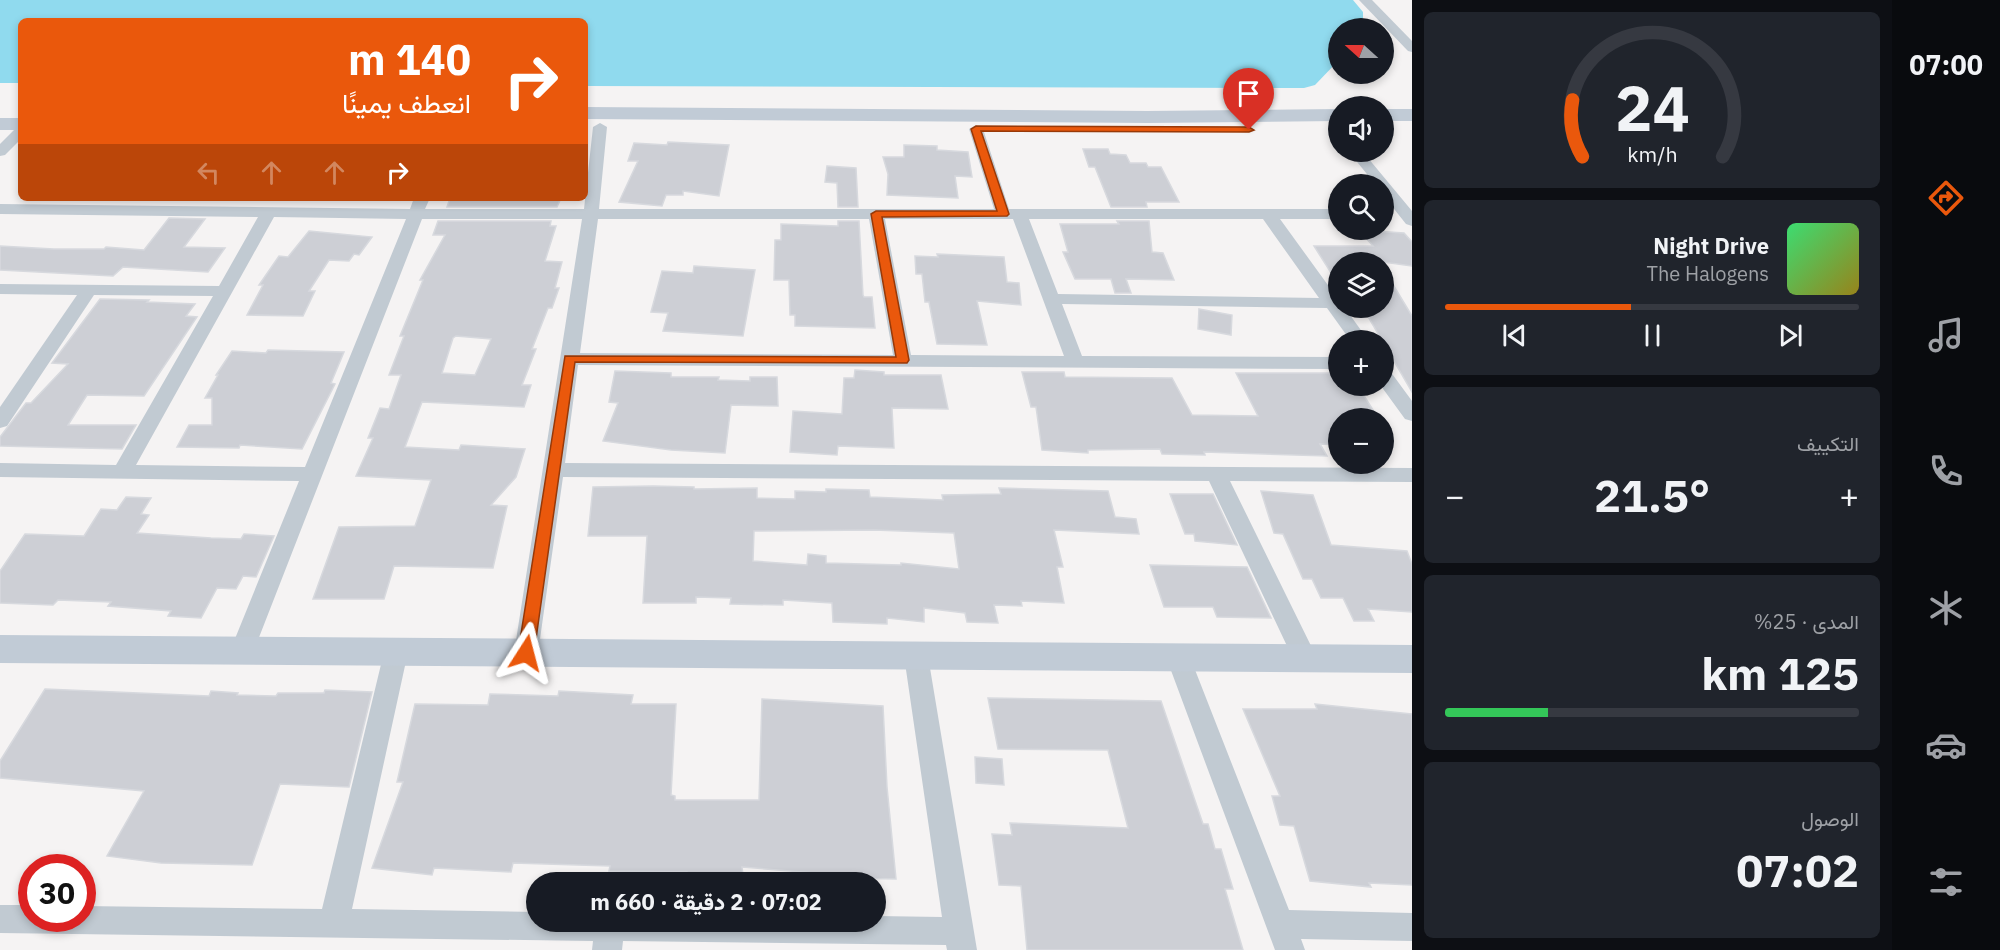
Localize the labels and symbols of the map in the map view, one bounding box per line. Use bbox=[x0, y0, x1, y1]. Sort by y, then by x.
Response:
north arrow bbox=[1328, 18, 1394, 84]
pin bbox=[1223, 68, 1274, 130]
position arrow bbox=[494, 621, 558, 685]
speed limit sign: 30 bbox=[18, 854, 96, 932]

